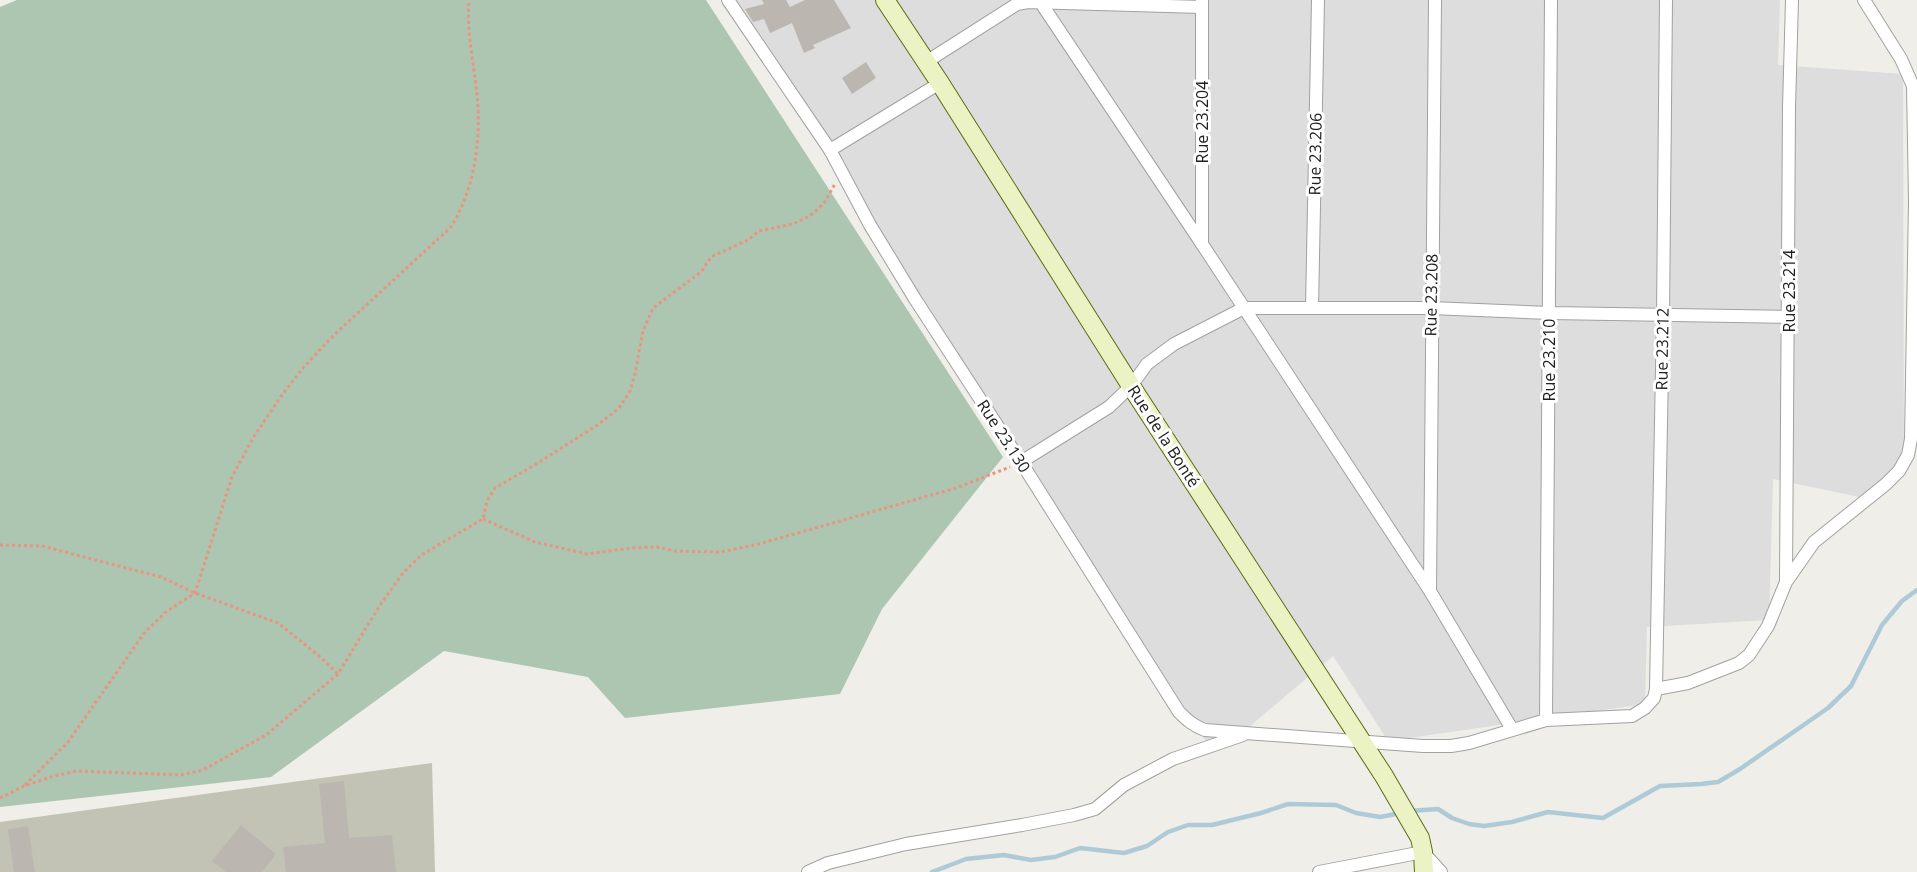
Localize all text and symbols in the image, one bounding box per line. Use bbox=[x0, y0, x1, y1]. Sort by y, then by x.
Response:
street label: Rue 23.204 bbox=[1191, 81, 1213, 163]
street label: Rue 23.206 bbox=[1303, 112, 1327, 196]
street label: Rue 23.214 bbox=[1778, 250, 1800, 332]
street label: Rue 23.208 bbox=[1419, 253, 1443, 337]
street label: Rue 23.212 bbox=[1650, 307, 1674, 391]
street label: Rue 23.210 bbox=[1538, 319, 1560, 401]
street label: Rue de la Bonté bbox=[1123, 381, 1205, 491]
street label: Rue 23.130 bbox=[972, 395, 1036, 477]

